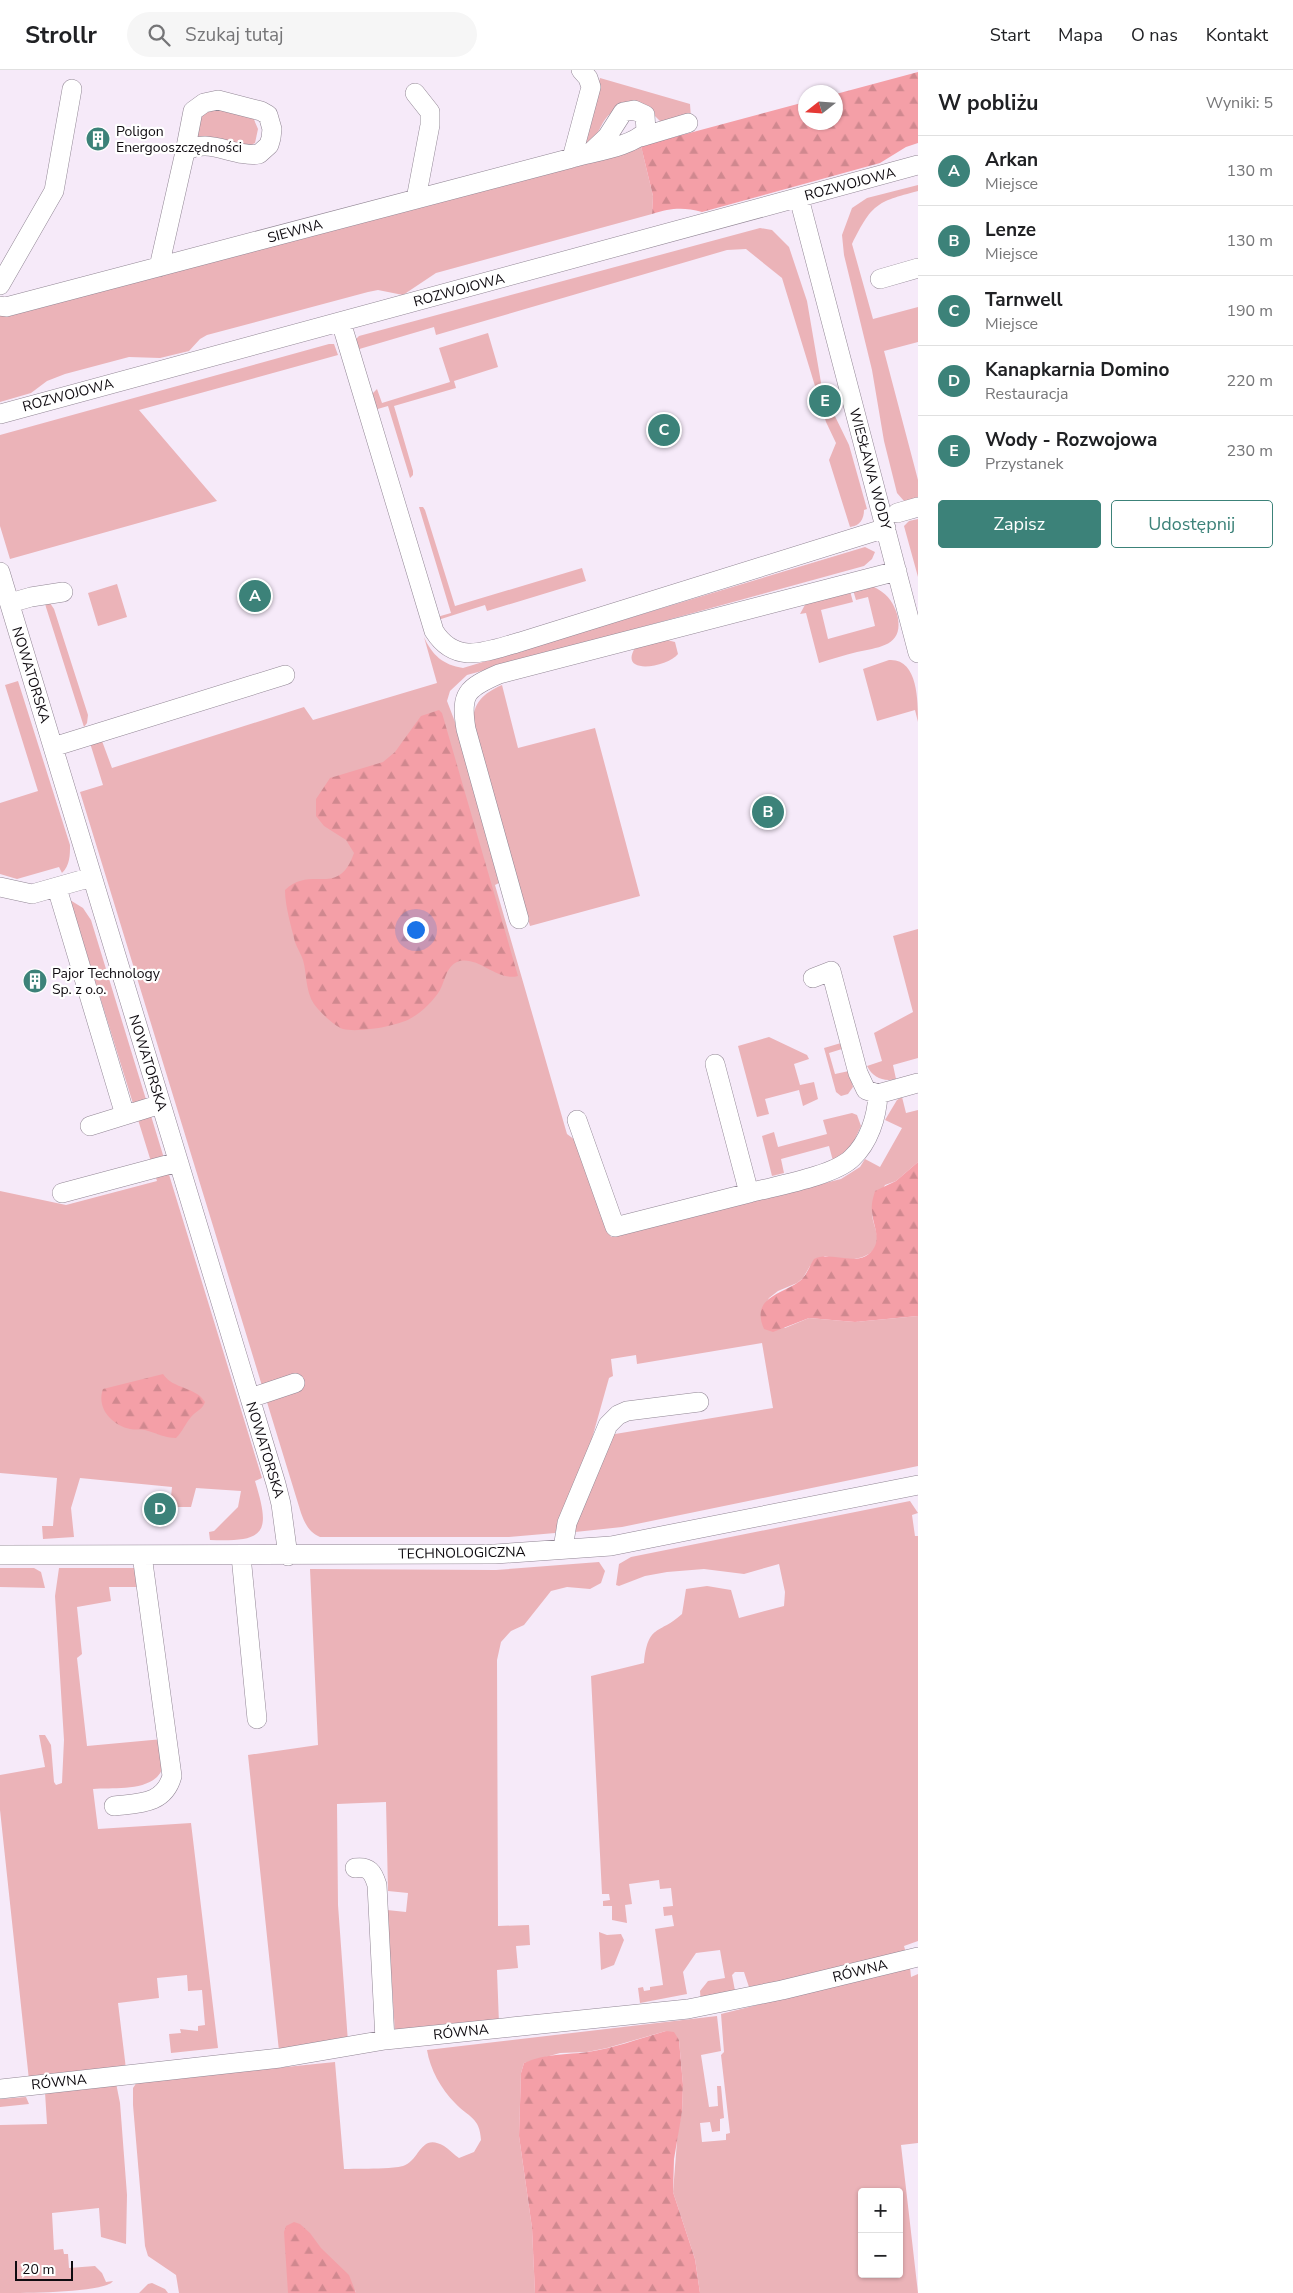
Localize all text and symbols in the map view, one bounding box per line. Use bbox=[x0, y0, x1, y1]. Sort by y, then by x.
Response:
search box bbox=[127, 12, 477, 57]
text: Strollr bbox=[25, 19, 97, 51]
icon: search bbox=[145, 21, 173, 49]
text: Szukaj tutaj bbox=[185, 22, 284, 48]
text: Start bbox=[990, 23, 1030, 47]
text: Mapa bbox=[1058, 23, 1103, 47]
text: O nas bbox=[1131, 23, 1178, 47]
text: Kontakt bbox=[1206, 23, 1268, 47]
north arrow bbox=[798, 85, 843, 130]
text: W pobliżu bbox=[938, 89, 1039, 117]
text: Wyniki: 5 bbox=[1206, 92, 1273, 114]
place label: Poligon Energooszczędności bbox=[116, 122, 242, 157]
building icon: Poligon Energooszczędności bbox=[85, 126, 111, 152]
text: Arkan bbox=[985, 147, 1038, 173]
text: A bbox=[948, 160, 960, 182]
text: 130 m bbox=[1226, 160, 1273, 182]
street label: ROZWOJOWA bbox=[802, 163, 898, 205]
text: Miejsce bbox=[985, 173, 1038, 195]
street label: SIEWNA bbox=[265, 215, 325, 247]
text: Lenze bbox=[985, 217, 1036, 243]
text: B bbox=[948, 230, 960, 252]
text: 130 m bbox=[1226, 230, 1273, 252]
text: Miejsce bbox=[985, 243, 1038, 265]
street label: ROZWOJOWA bbox=[411, 269, 507, 311]
text: Tarnwell bbox=[985, 287, 1063, 313]
text: C bbox=[949, 300, 959, 322]
text: 190 m bbox=[1226, 300, 1273, 322]
text: Miejsce bbox=[985, 313, 1038, 335]
text: Kanapkarnia Domino bbox=[985, 357, 1169, 383]
text: D bbox=[948, 370, 960, 392]
text: 220 m bbox=[1226, 370, 1273, 392]
street label: ROZWOJOWA bbox=[20, 374, 116, 416]
pin: E bbox=[809, 382, 841, 420]
text: Restauracja bbox=[985, 383, 1069, 405]
street label: WIESŁAWA WODY bbox=[845, 406, 896, 532]
pin: C bbox=[648, 411, 680, 449]
text: Wody - Rozwojowa bbox=[985, 427, 1157, 453]
text: E bbox=[949, 440, 959, 462]
text: 230 m bbox=[1226, 440, 1273, 462]
text: Przystanek bbox=[985, 453, 1063, 475]
button: Zapisz bbox=[938, 500, 1101, 548]
button: Udostępnij bbox=[1111, 500, 1273, 548]
pin: A bbox=[239, 577, 271, 615]
street label: NOWATORSKA bbox=[7, 625, 55, 725]
pin: B bbox=[752, 793, 784, 831]
your location bbox=[403, 917, 429, 943]
place label: Pajor Technology Sp. z o.o. bbox=[52, 964, 161, 999]
building icon: Pajor Technology Sp. z o.o. bbox=[22, 968, 48, 994]
street label: NOWATORSKA bbox=[124, 1013, 172, 1113]
street label: NOWATORSKA bbox=[241, 1400, 289, 1500]
pin: D bbox=[144, 1490, 176, 1528]
street label: TECHNOLOGICZNA bbox=[398, 1542, 526, 1564]
street label: RÓWNA bbox=[831, 1955, 889, 1987]
street label: RÓWNA bbox=[432, 2020, 490, 2044]
street label: RÓWNA bbox=[30, 2070, 88, 2094]
map controls bbox=[858, 2188, 903, 2278]
button: + bbox=[858, 2188, 903, 2233]
button: − bbox=[858, 2233, 903, 2278]
scale bar bbox=[15, 2258, 72, 2281]
text: 20 m bbox=[22, 2260, 54, 2279]

